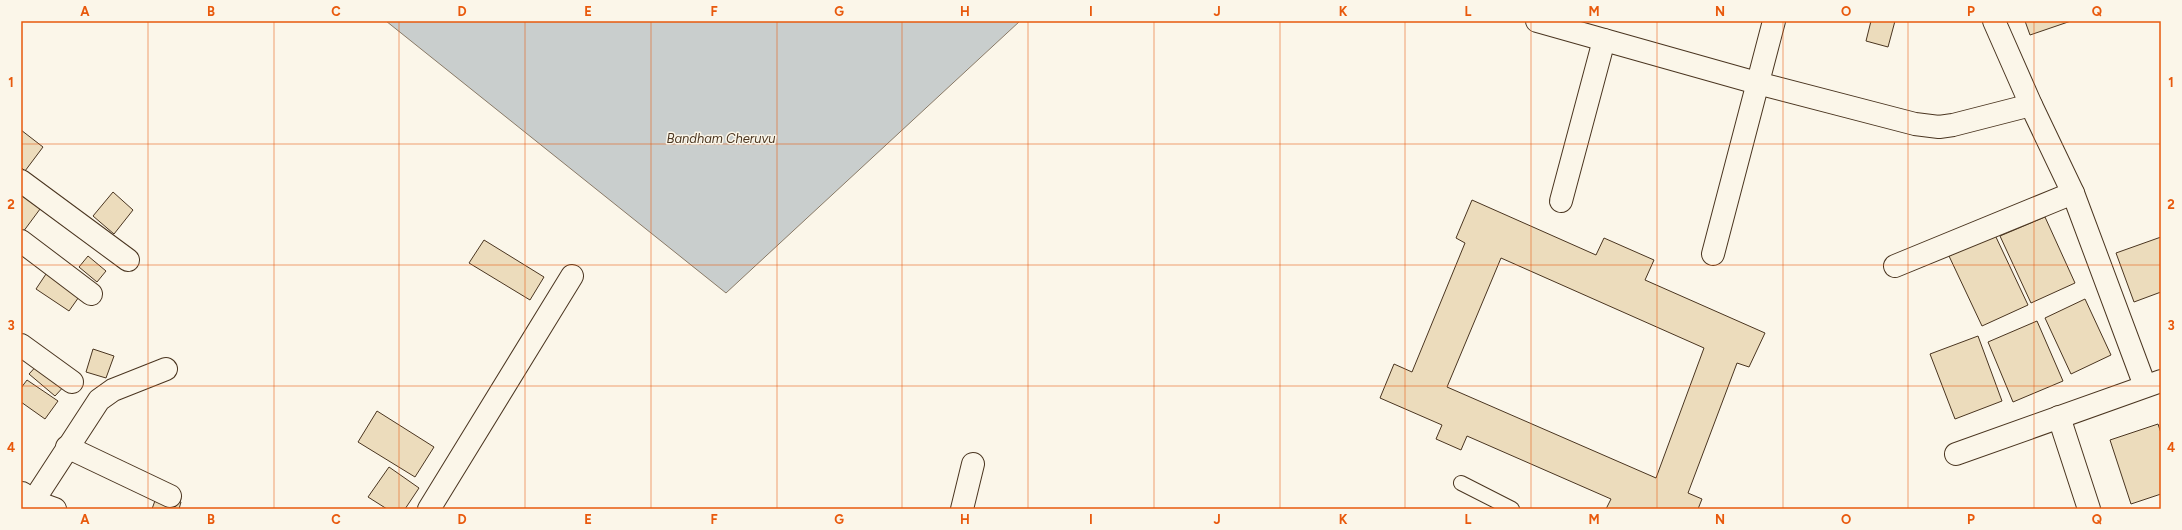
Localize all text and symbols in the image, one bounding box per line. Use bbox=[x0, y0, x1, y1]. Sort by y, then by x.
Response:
text: A bbox=[80, 4, 90, 19]
text: B bbox=[207, 4, 215, 19]
text: C bbox=[331, 4, 341, 19]
text: D bbox=[457, 4, 467, 19]
text: E bbox=[584, 4, 592, 19]
text: F bbox=[710, 4, 718, 19]
text: G bbox=[834, 4, 844, 19]
text: H bbox=[960, 4, 970, 19]
text: I bbox=[1089, 4, 1093, 19]
text: J bbox=[1213, 4, 1221, 19]
text: K bbox=[1339, 4, 1348, 19]
text: L bbox=[1465, 4, 1472, 19]
text: M bbox=[1588, 4, 1600, 19]
text: N bbox=[1715, 4, 1725, 19]
text: O bbox=[1841, 4, 1851, 19]
text: P bbox=[1967, 4, 1975, 19]
text: Q bbox=[2092, 4, 2102, 19]
text: 1 bbox=[8, 75, 14, 90]
text: 1 bbox=[2168, 75, 2174, 90]
water label: Bandham Cheruvu bbox=[666, 131, 776, 146]
text: 2 bbox=[7, 197, 15, 212]
text: 2 bbox=[2167, 197, 2175, 212]
text: 3 bbox=[7, 318, 15, 333]
text: 3 bbox=[2167, 318, 2175, 333]
text: 4 bbox=[7, 440, 15, 455]
text: 4 bbox=[2167, 440, 2175, 455]
text: A bbox=[80, 512, 90, 527]
text: B bbox=[207, 512, 215, 527]
text: C bbox=[331, 512, 341, 527]
text: D bbox=[457, 512, 467, 527]
text: E bbox=[584, 512, 592, 527]
text: F bbox=[710, 512, 718, 527]
text: G bbox=[834, 512, 844, 527]
text: H bbox=[960, 512, 970, 527]
text: I bbox=[1089, 512, 1093, 527]
text: J bbox=[1213, 512, 1221, 527]
text: K bbox=[1339, 512, 1348, 527]
text: L bbox=[1465, 512, 1472, 527]
text: M bbox=[1588, 512, 1600, 527]
text: N bbox=[1715, 512, 1725, 527]
text: O bbox=[1841, 512, 1851, 527]
text: P bbox=[1967, 512, 1975, 527]
text: Q bbox=[2092, 512, 2102, 527]

